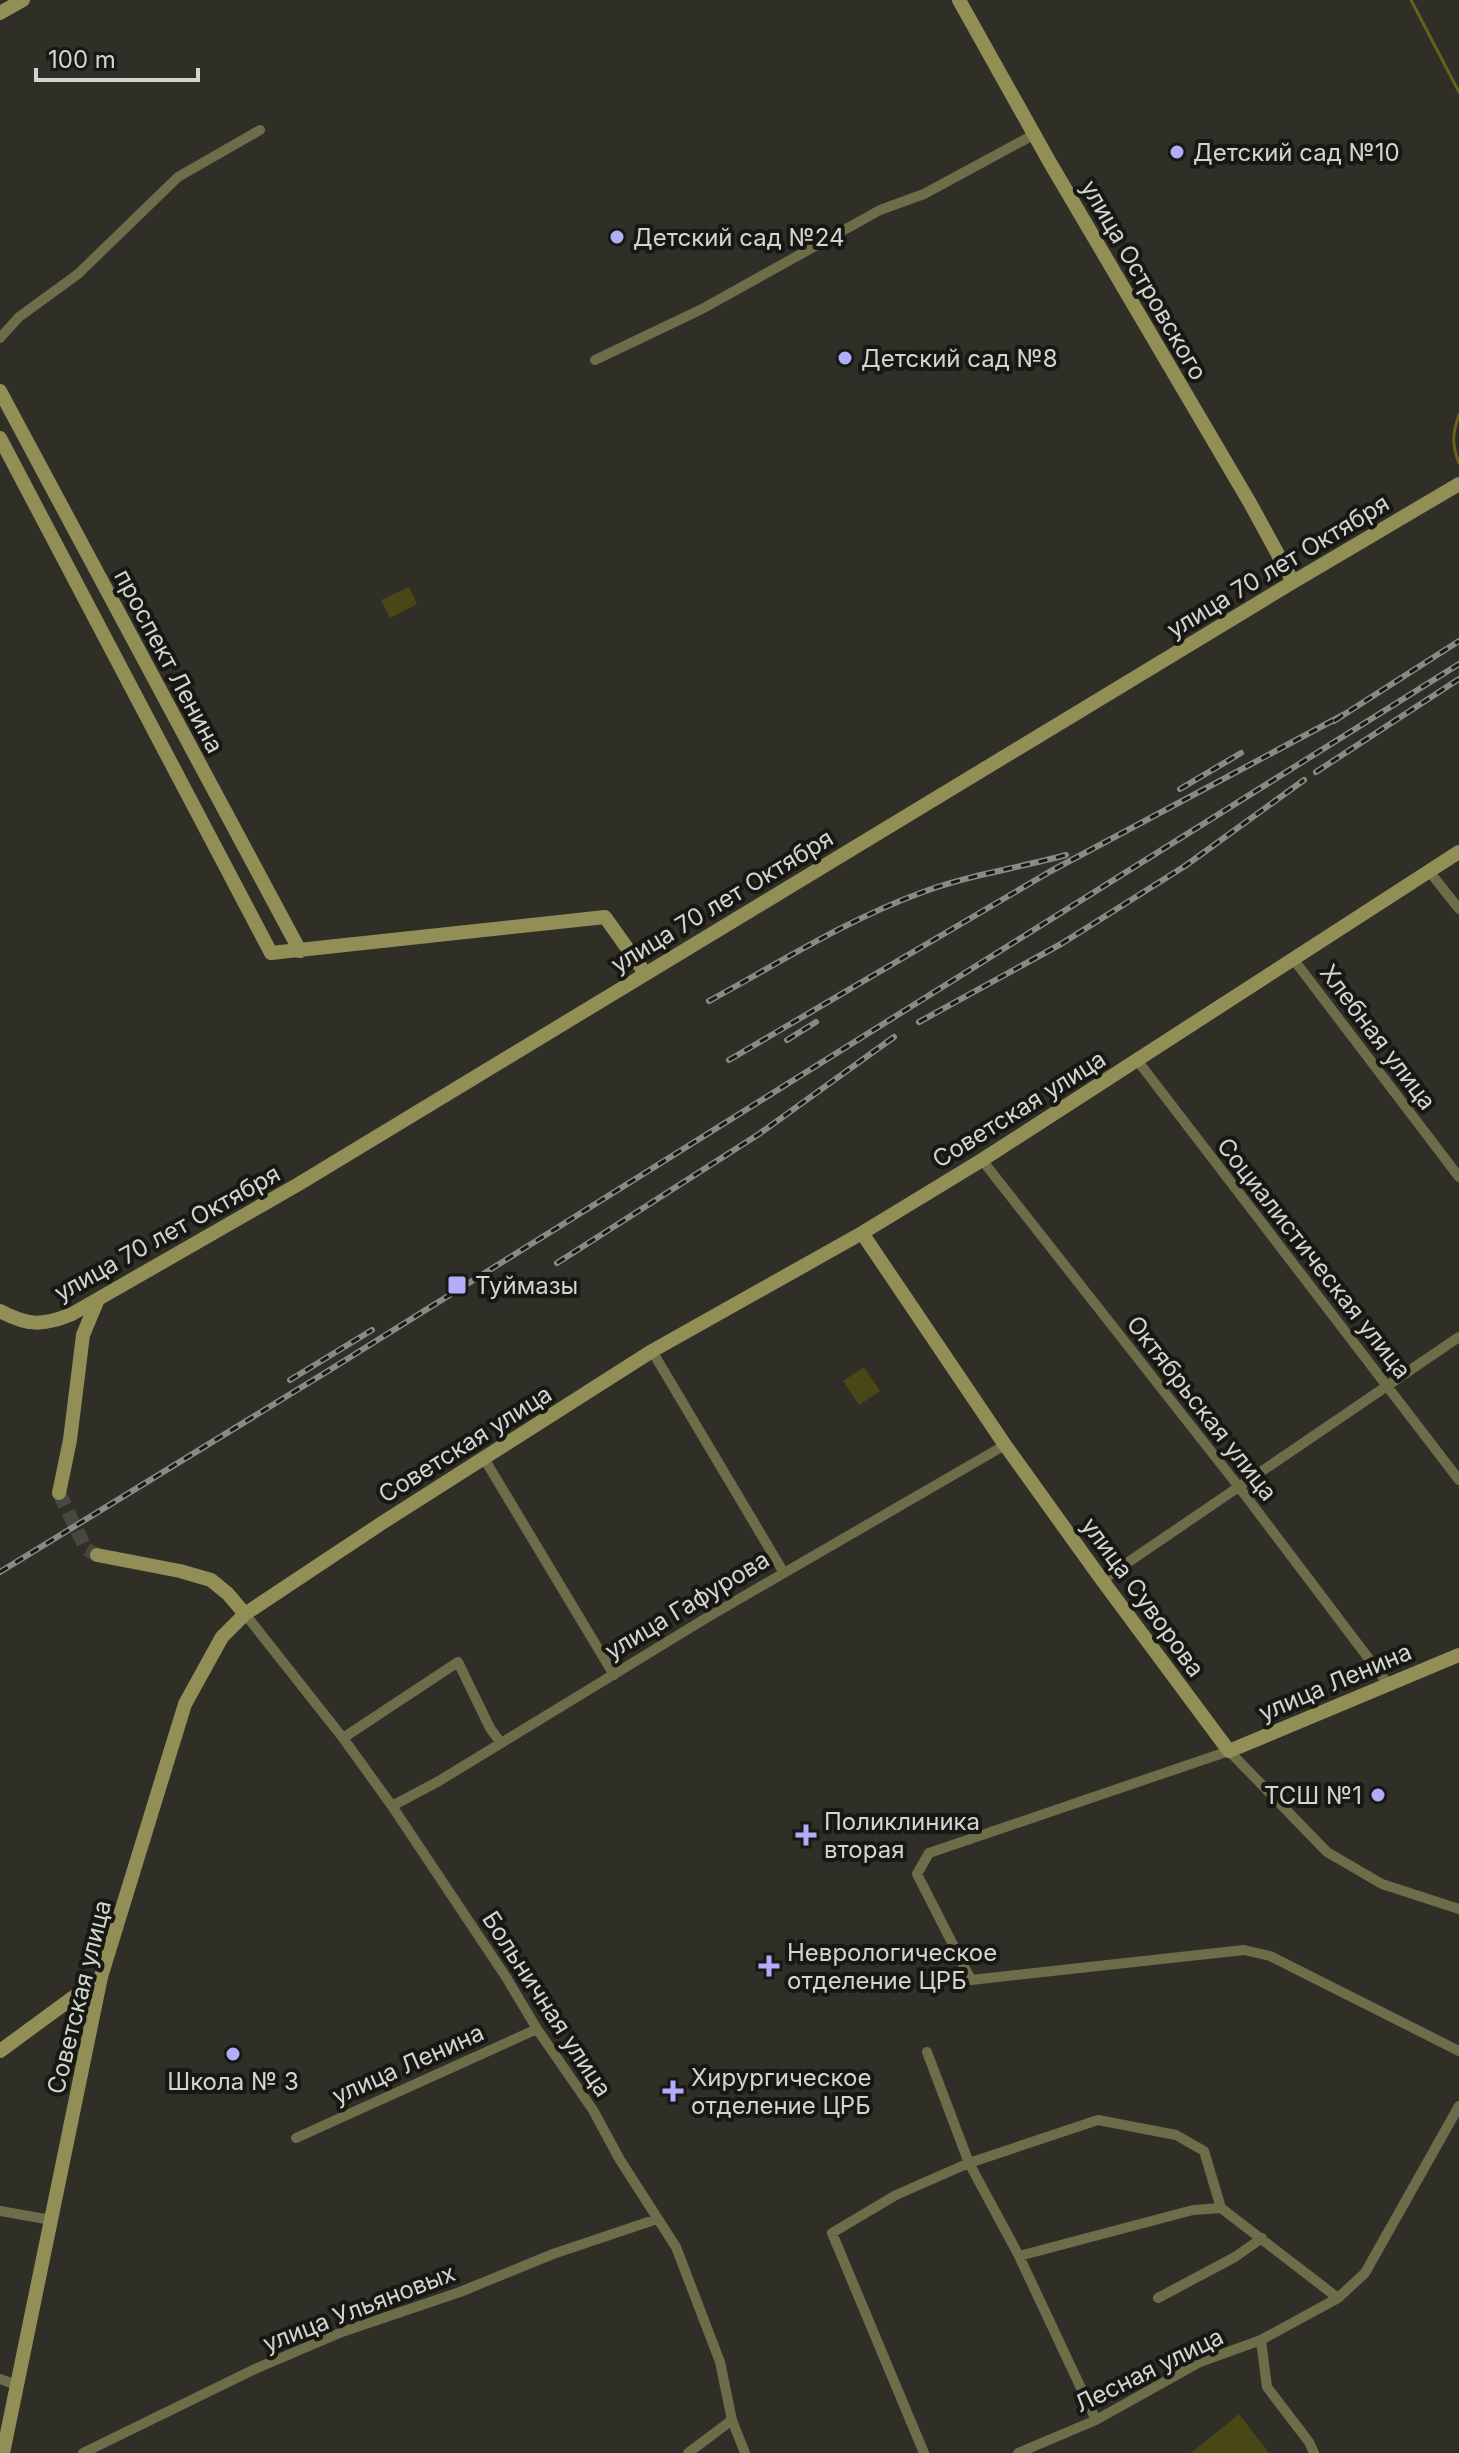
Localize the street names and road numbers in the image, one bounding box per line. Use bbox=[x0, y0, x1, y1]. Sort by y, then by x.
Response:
street label: улица Островского bbox=[1075, 175, 1213, 385]
street label: улица 70 лет Октября bbox=[1162, 488, 1394, 644]
street label: проспект Ленина bbox=[108, 564, 230, 758]
street label: улица 70 лет Октября bbox=[606, 823, 838, 979]
street label: Хлебная улица bbox=[1314, 959, 1442, 1115]
street label: Советская улица bbox=[927, 1044, 1111, 1174]
street label: Социалистическая улица bbox=[1211, 1132, 1417, 1384]
street label: улица 70 лет Октября bbox=[49, 1159, 285, 1307]
street label: Октябрьская улица bbox=[1121, 1310, 1283, 1506]
street label: Советская улица bbox=[373, 1379, 557, 1509]
street label: улица Суворова bbox=[1075, 1512, 1211, 1682]
street label: улица Гафурова bbox=[600, 1545, 774, 1665]
street label: улица Ленина bbox=[1254, 1637, 1416, 1727]
street label: Советская улица bbox=[41, 1897, 117, 2097]
street label: Больничная улица bbox=[476, 1906, 618, 2102]
street label: улица Ленина bbox=[328, 2018, 488, 2110]
street label: улица Ульяновых bbox=[259, 2258, 459, 2358]
street label: Лесная улица bbox=[1070, 2322, 1228, 2418]

